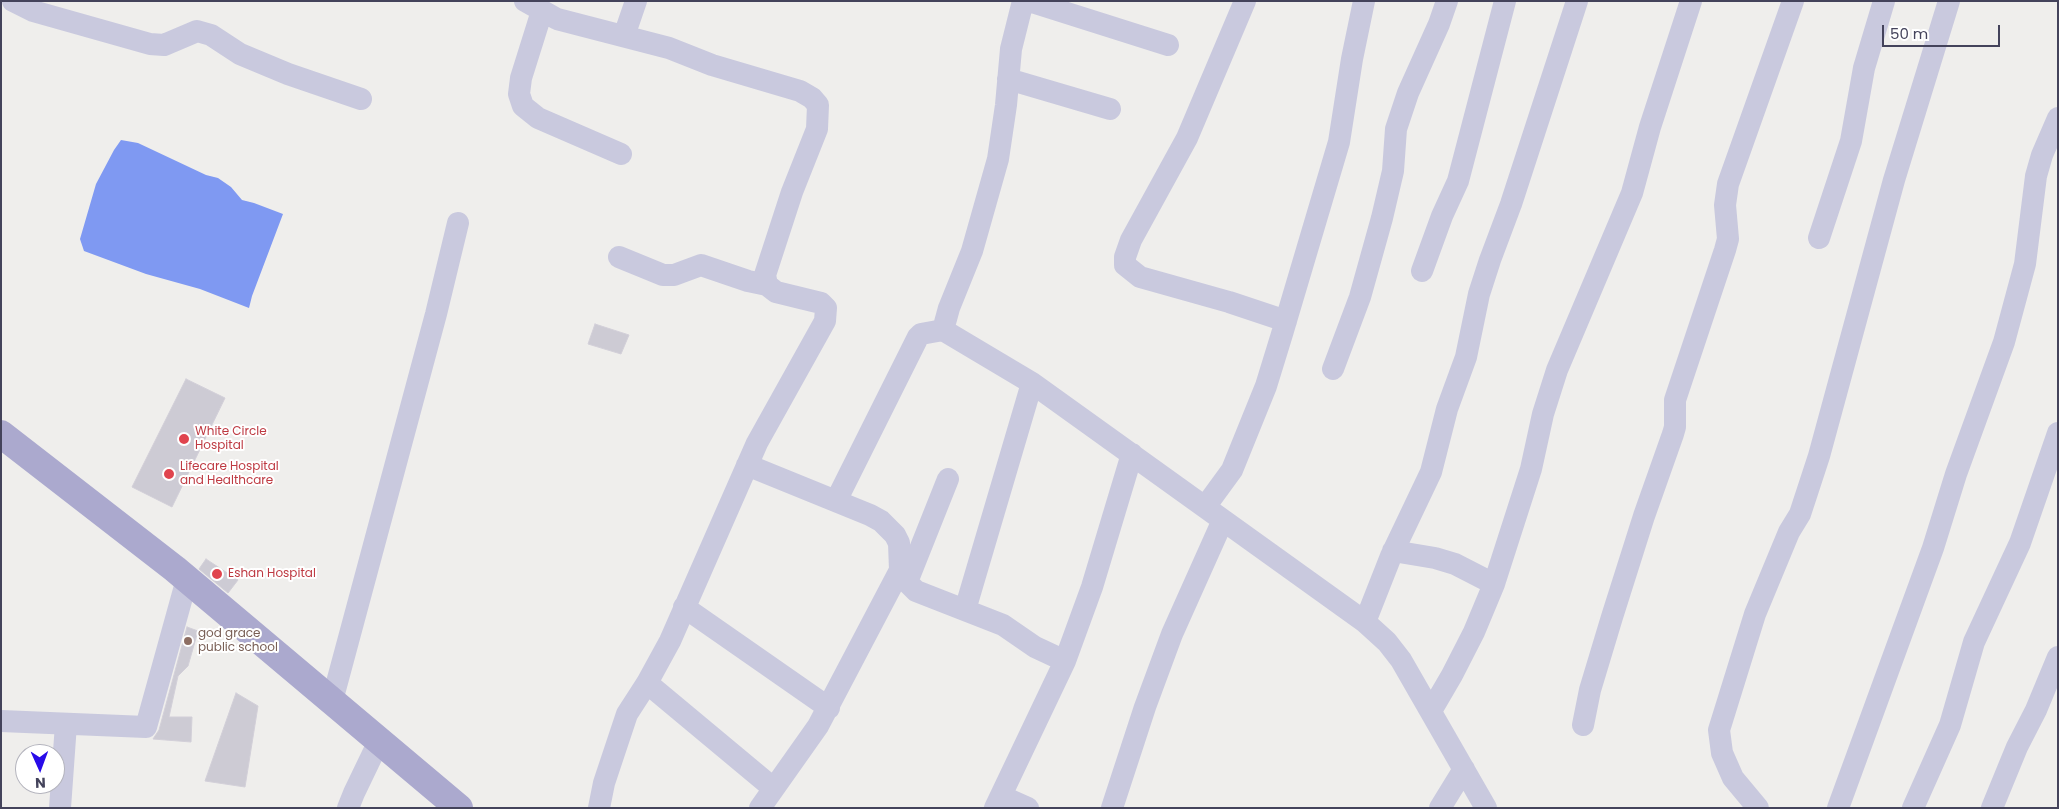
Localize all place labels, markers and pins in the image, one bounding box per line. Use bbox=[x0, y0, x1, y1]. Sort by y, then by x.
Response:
place label: White Circle Hospital bbox=[195, 425, 267, 453]
marker: White Circle Hospital bbox=[177, 432, 191, 446]
place label: Lifecare Hospital and Healthcare bbox=[180, 460, 279, 488]
marker: Lifecare Hospital and Healthcare bbox=[162, 467, 176, 481]
marker: Eshan Hospital bbox=[210, 567, 224, 581]
place label: Eshan Hospital bbox=[228, 567, 316, 581]
place label: god grace public school bbox=[198, 627, 278, 655]
marker: god grace public school bbox=[182, 635, 194, 647]

